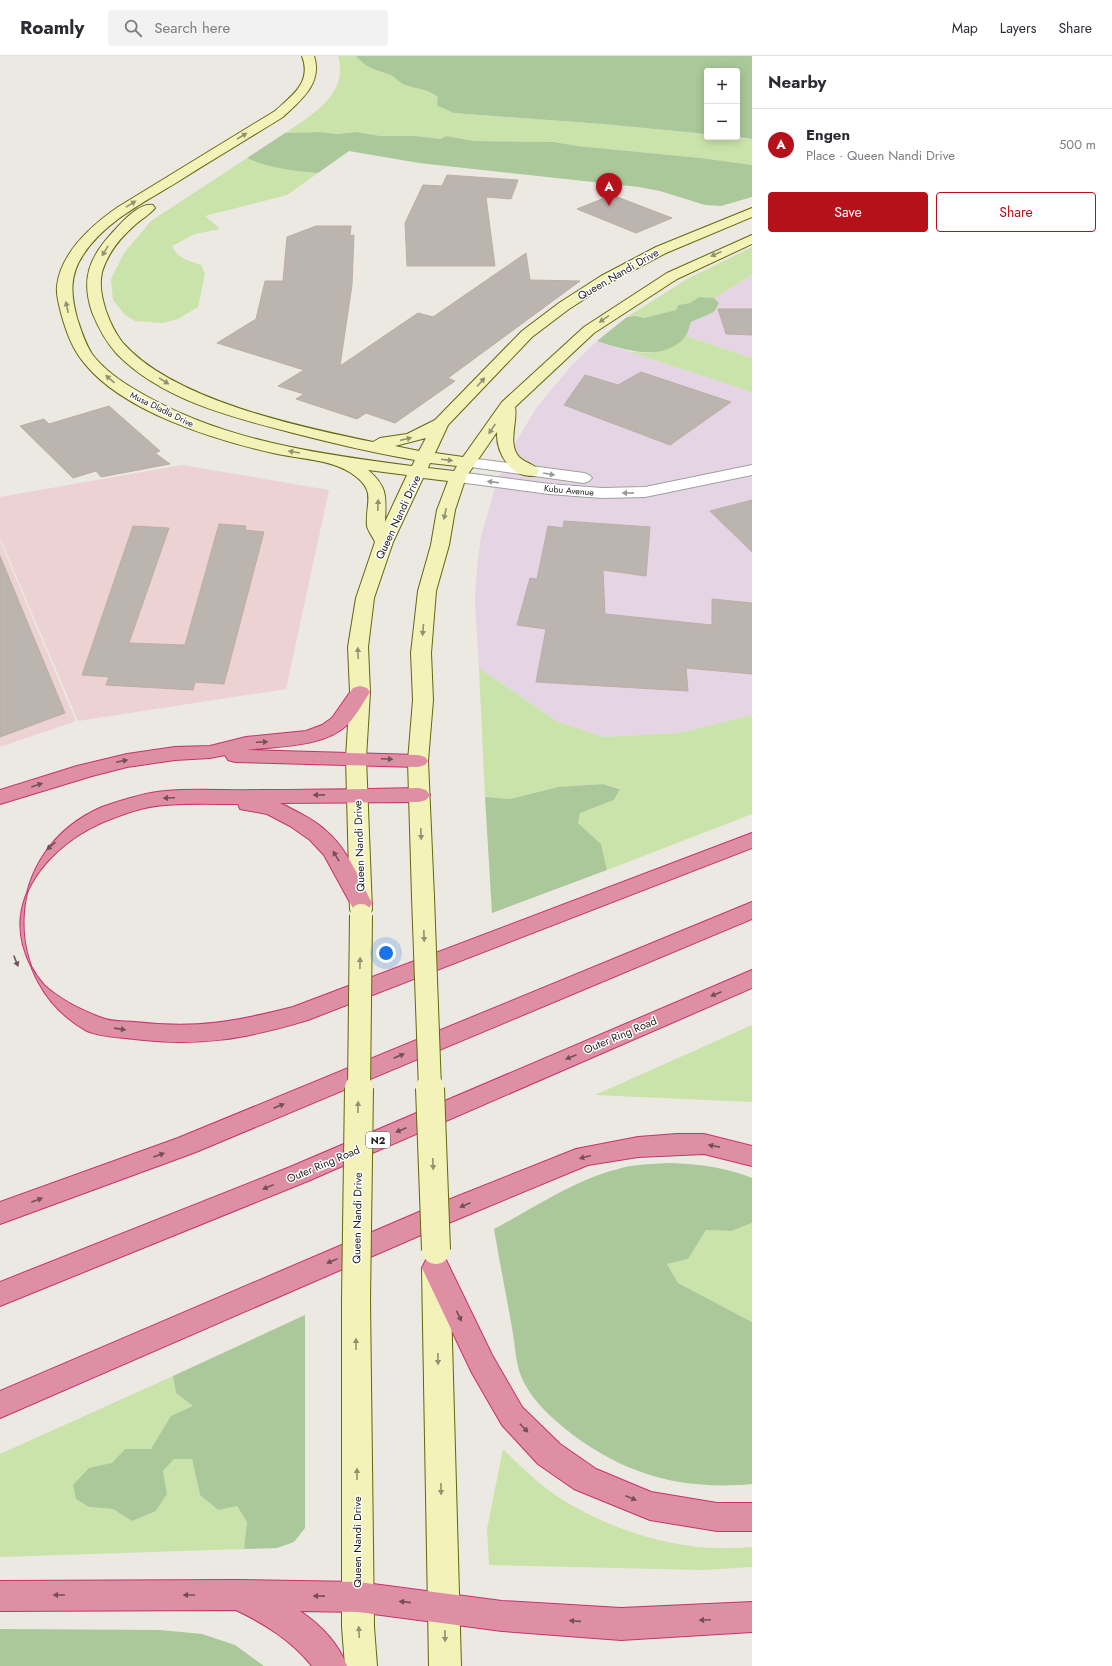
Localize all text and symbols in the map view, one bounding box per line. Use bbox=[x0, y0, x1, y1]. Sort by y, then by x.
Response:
search box bbox=[108, 10, 388, 46]
text: Roamly bbox=[20, 14, 84, 41]
icon: search bbox=[122, 17, 144, 39]
text: Search here bbox=[154, 17, 230, 39]
text: Map bbox=[952, 18, 978, 38]
text: Layers bbox=[1000, 18, 1036, 38]
text: Share bbox=[1058, 18, 1092, 38]
map controls bbox=[704, 68, 740, 140]
button: + bbox=[704, 68, 740, 104]
text: Nearby bbox=[768, 70, 826, 94]
button: − bbox=[704, 104, 740, 140]
text: Engen bbox=[806, 124, 850, 146]
one-way arrow bbox=[236, 133, 248, 140]
text: A bbox=[776, 135, 786, 154]
text: 500 m bbox=[1059, 135, 1096, 154]
text: Place · Queen Nandi Drive bbox=[806, 146, 955, 165]
pin: A bbox=[596, 173, 622, 206]
button: Save bbox=[768, 192, 928, 232]
button: Share bbox=[936, 192, 1096, 232]
one-way arrow bbox=[125, 201, 137, 208]
street label: Queen Nandi Drive bbox=[574, 244, 662, 304]
one-way arrow bbox=[101, 245, 108, 257]
one-way arrow bbox=[710, 251, 722, 257]
one-way arrow bbox=[64, 301, 70, 313]
one-way arrow bbox=[599, 315, 609, 323]
one-way arrow bbox=[105, 374, 115, 384]
one-way arrow bbox=[158, 377, 170, 384]
one-way arrow bbox=[476, 377, 485, 387]
street label: Musa Dladla Drive bbox=[128, 388, 196, 430]
one-way arrow bbox=[488, 424, 496, 434]
one-way arrow bbox=[400, 436, 412, 442]
one-way arrow bbox=[288, 449, 300, 455]
one-way arrow bbox=[441, 457, 453, 463]
one-way arrow bbox=[543, 471, 555, 477]
street label: Queen Nandi Drive bbox=[371, 472, 425, 562]
one-way arrow bbox=[487, 479, 499, 485]
street label: Kubu Avenue bbox=[543, 481, 595, 499]
one-way arrow bbox=[621, 490, 634, 496]
one-way arrow bbox=[374, 499, 381, 511]
one-way arrow bbox=[442, 508, 448, 520]
one-way arrow bbox=[420, 624, 426, 636]
one-way arrow bbox=[355, 646, 361, 659]
one-way arrow bbox=[256, 739, 269, 745]
one-way arrow bbox=[381, 756, 393, 763]
one-way arrow bbox=[116, 758, 128, 764]
one-way arrow bbox=[31, 782, 43, 788]
one-way arrow bbox=[312, 792, 325, 798]
one-way arrow bbox=[163, 794, 175, 801]
street label: Queen Nandi Drive bbox=[349, 800, 369, 892]
one-way arrow bbox=[417, 828, 424, 840]
one-way arrow bbox=[46, 841, 56, 851]
one-way arrow bbox=[332, 851, 340, 861]
one-way arrow bbox=[421, 930, 428, 942]
your location bbox=[376, 943, 396, 963]
one-way arrow bbox=[13, 955, 20, 967]
one-way arrow bbox=[357, 956, 363, 969]
one-way arrow bbox=[711, 991, 722, 997]
street label: Outer Ring Road bbox=[581, 1012, 659, 1058]
one-way arrow bbox=[114, 1026, 127, 1032]
one-way arrow bbox=[394, 1053, 406, 1059]
one-way arrow bbox=[565, 1054, 577, 1060]
one-way arrow bbox=[355, 1100, 361, 1113]
one-way arrow bbox=[274, 1103, 286, 1109]
one-way arrow bbox=[394, 1128, 406, 1134]
road number: N2 bbox=[366, 1132, 390, 1148]
street label: Outer Ring Road bbox=[284, 1141, 362, 1187]
one-way arrow bbox=[708, 1143, 720, 1149]
one-way arrow bbox=[153, 1152, 165, 1158]
one-way arrow bbox=[579, 1154, 592, 1160]
one-way arrow bbox=[429, 1158, 436, 1170]
street label: Queen Nandi Drive bbox=[348, 1172, 366, 1264]
one-way arrow bbox=[263, 1184, 274, 1190]
one-way arrow bbox=[31, 1197, 43, 1203]
one-way arrow bbox=[458, 1202, 470, 1208]
one-way arrow bbox=[326, 1259, 338, 1265]
one-way arrow bbox=[456, 1310, 462, 1321]
one-way arrow bbox=[353, 1337, 359, 1350]
one-way arrow bbox=[435, 1353, 441, 1366]
one-way arrow bbox=[519, 1423, 529, 1433]
one-way arrow bbox=[354, 1467, 360, 1480]
one-way arrow bbox=[438, 1483, 444, 1496]
street label: Queen Nandi Drive bbox=[349, 1496, 365, 1588]
one-way arrow bbox=[625, 1496, 637, 1502]
one-way arrow bbox=[52, 1592, 65, 1598]
one-way arrow bbox=[182, 1592, 195, 1598]
one-way arrow bbox=[312, 1593, 325, 1599]
one-way arrow bbox=[399, 1599, 411, 1606]
one-way arrow bbox=[698, 1617, 711, 1623]
one-way arrow bbox=[568, 1618, 581, 1624]
one-way arrow bbox=[355, 1625, 362, 1638]
one-way arrow bbox=[442, 1630, 448, 1643]

